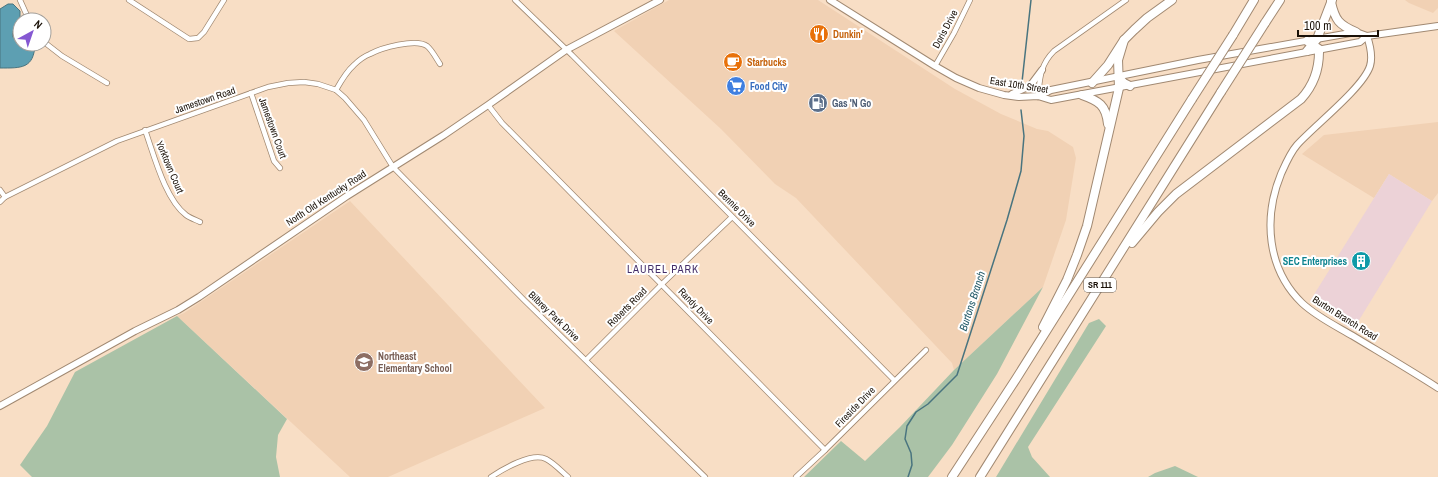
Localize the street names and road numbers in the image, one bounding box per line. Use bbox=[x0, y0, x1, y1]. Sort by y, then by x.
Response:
street label: Doris Drive bbox=[930, 7, 961, 50]
street label: East 10th Street bbox=[989, 74, 1050, 96]
street label: Jamestown Road bbox=[173, 84, 237, 116]
street label: Jamestown Court bbox=[256, 96, 290, 161]
street label: Yorktown Court bbox=[153, 139, 187, 196]
street label: North Old Kentucky Road bbox=[283, 167, 369, 229]
street label: Bennie Drive bbox=[715, 186, 759, 230]
road number: SR 111 bbox=[1084, 278, 1116, 292]
street label: Roberts Road bbox=[605, 285, 649, 329]
street label: Randy Drive bbox=[675, 285, 717, 327]
street label: Bilbrey Park Drive bbox=[526, 288, 583, 344]
street label: Burton Branch Road bbox=[1310, 293, 1380, 343]
street label: Fireside Drive bbox=[832, 383, 878, 430]

